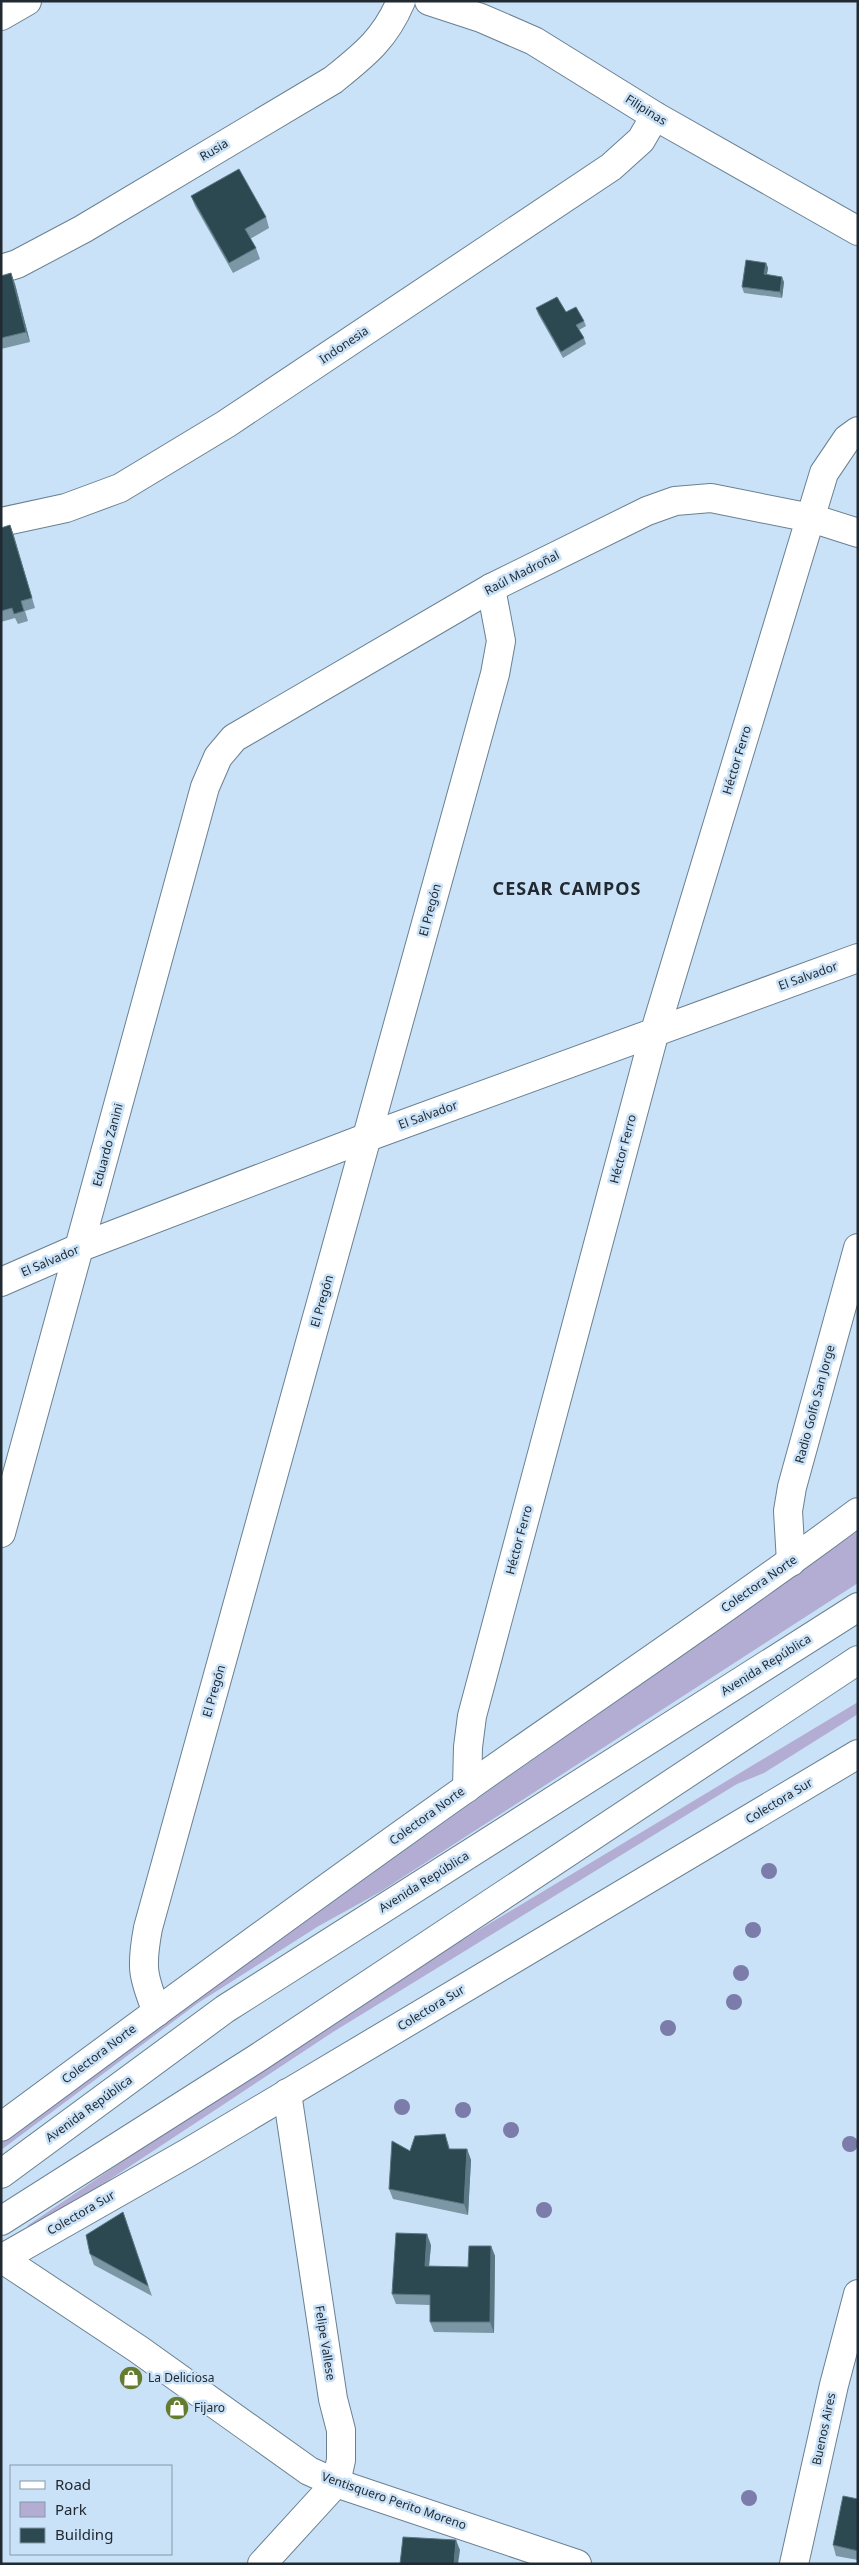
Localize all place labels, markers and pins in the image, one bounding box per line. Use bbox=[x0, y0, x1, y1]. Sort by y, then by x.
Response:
shop icon: La Deliciosa bbox=[118, 2365, 144, 2391]
place label: La Deliciosa bbox=[148, 2369, 214, 2386]
shop icon: Fijaro bbox=[164, 2395, 190, 2421]
place label: Fijaro bbox=[194, 2399, 225, 2416]

